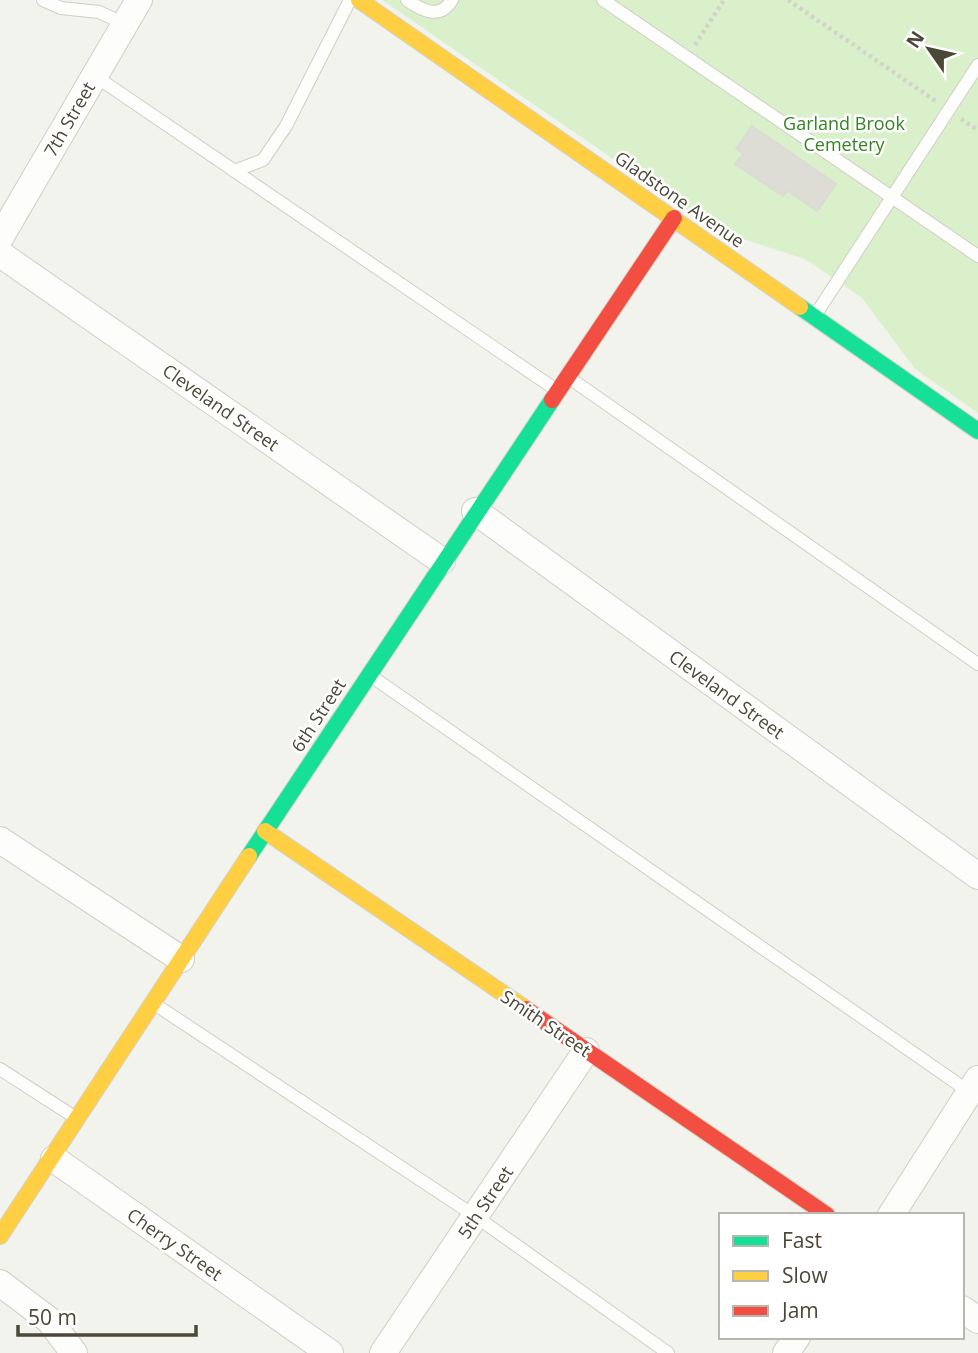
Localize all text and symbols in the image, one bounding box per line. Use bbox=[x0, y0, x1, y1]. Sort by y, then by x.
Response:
north arrow bbox=[894, 14, 964, 84]
text: N bbox=[900, 26, 930, 53]
street label: 7th Street bbox=[38, 77, 100, 161]
park label: Garland Brook Cemetery bbox=[783, 111, 905, 156]
street label: Gladstone Avenue bbox=[610, 145, 750, 253]
street label: Cleveland Street bbox=[158, 358, 284, 456]
street label: Cleveland Street bbox=[665, 644, 789, 744]
street label: 6th Street bbox=[285, 674, 351, 756]
street label: Smith Street bbox=[496, 984, 596, 1062]
street label: 5th Street bbox=[452, 1161, 518, 1243]
street label: Cherry Street bbox=[123, 1202, 227, 1286]
legend bbox=[719, 1213, 964, 1339]
text: Fast bbox=[782, 1226, 822, 1254]
text: Slow bbox=[782, 1261, 828, 1289]
scale bar bbox=[18, 1294, 196, 1338]
text: Jam bbox=[780, 1296, 819, 1324]
text: 50 m bbox=[28, 1303, 77, 1331]

